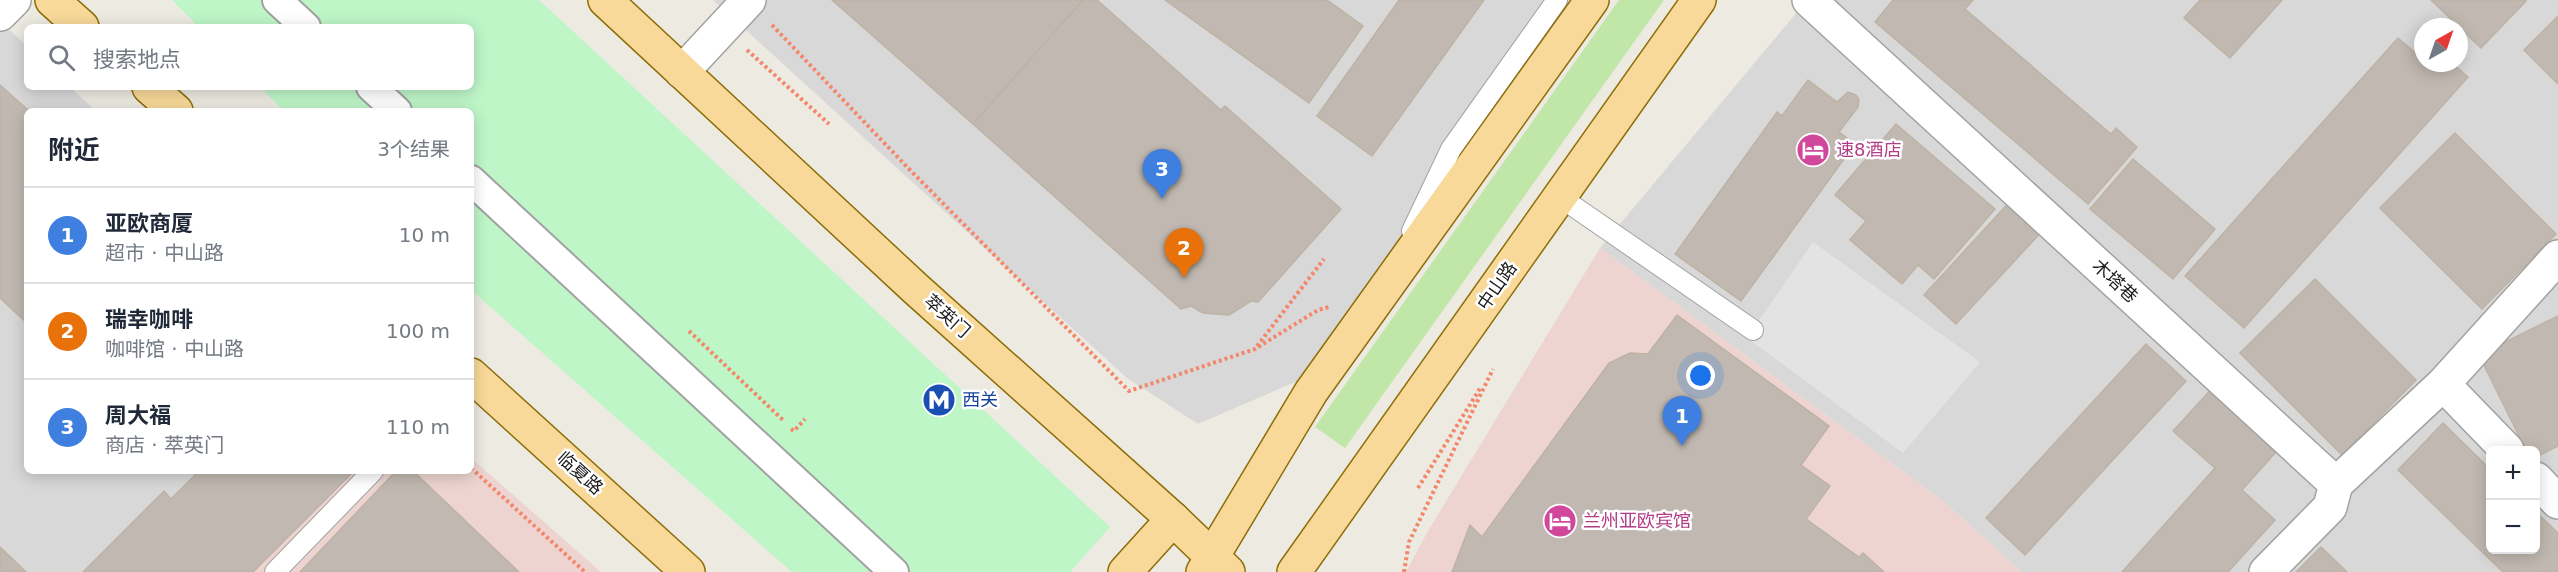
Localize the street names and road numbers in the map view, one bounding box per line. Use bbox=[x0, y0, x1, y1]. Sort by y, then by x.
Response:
street label: 木塔巷 bbox=[2088, 255, 2142, 307]
street label: 中山路 bbox=[1473, 258, 1521, 314]
street label: 萃英门 bbox=[920, 290, 974, 341]
street label: 临夏路 bbox=[553, 447, 607, 498]

